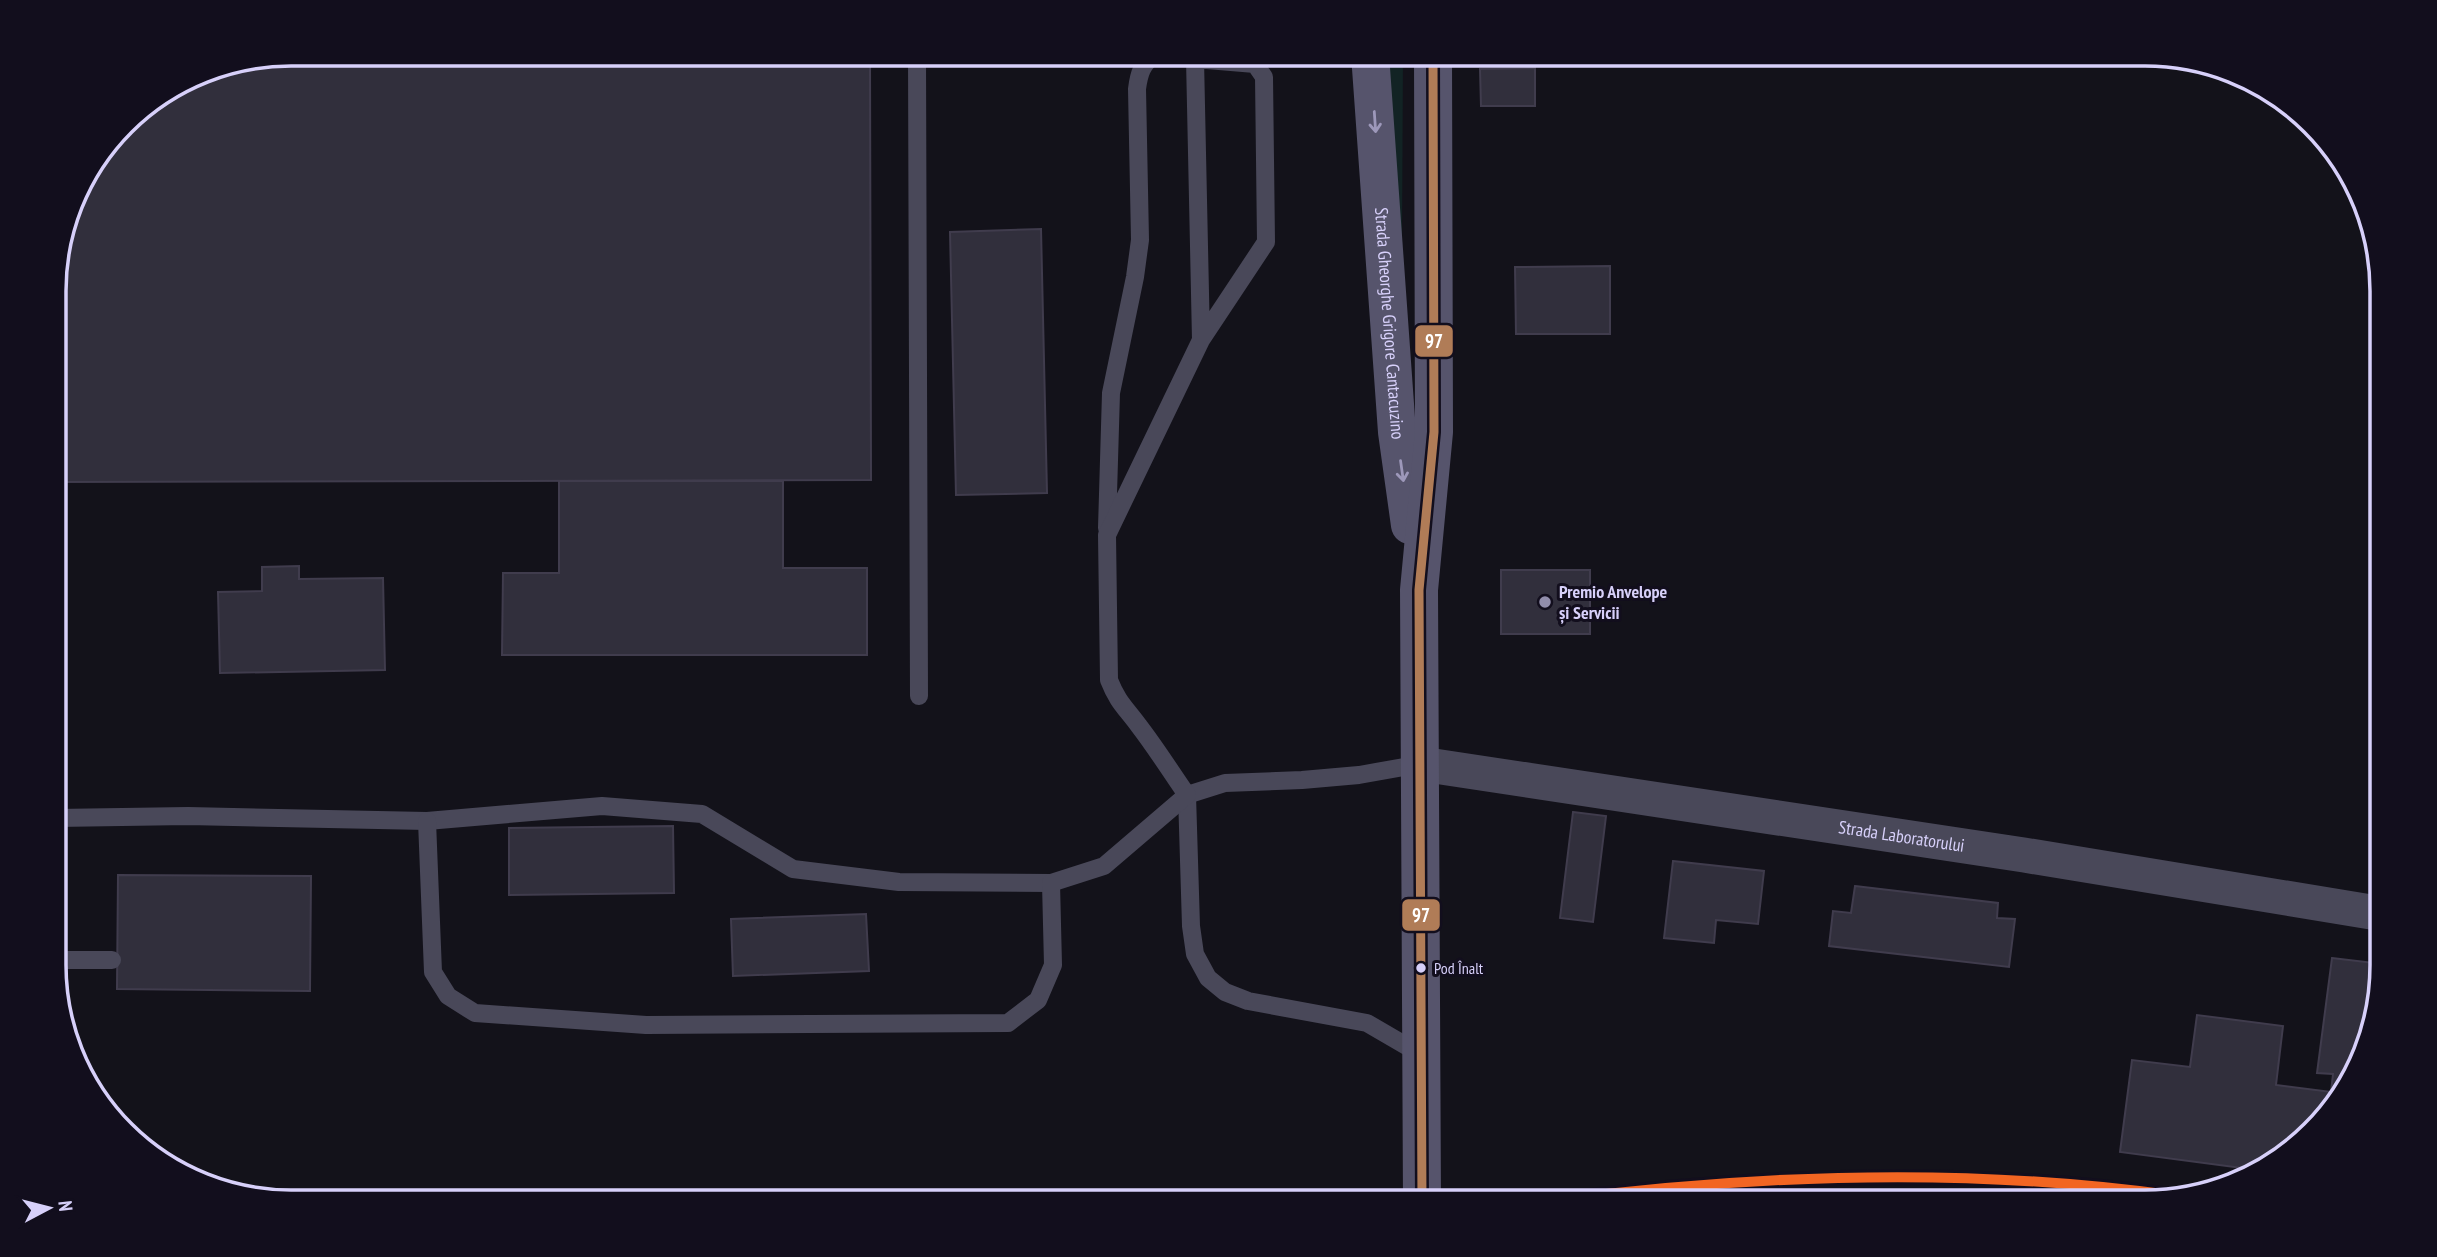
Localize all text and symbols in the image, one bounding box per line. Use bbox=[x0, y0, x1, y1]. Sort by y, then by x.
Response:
one-way arrow bbox=[1369, 111, 1382, 133]
street label: Strada Gheorghe Grigore Cantacuzino bbox=[1370, 207, 1410, 441]
line badge: 97 bbox=[1414, 324, 1454, 358]
text: 97 bbox=[1425, 329, 1443, 353]
one-way arrow bbox=[1396, 459, 1409, 482]
place label: Premio Anvelope și Servicii bbox=[1559, 580, 1668, 624]
marker: Premio Anvelope și Servicii bbox=[1537, 594, 1553, 610]
street label: Strada Laboratorului bbox=[1837, 815, 1966, 857]
line badge: 97 bbox=[1401, 898, 1441, 932]
text: 97 bbox=[1412, 903, 1430, 927]
place label: Pod Înalt bbox=[1434, 958, 1484, 978]
marker: Pod Înalt bbox=[1414, 961, 1428, 975]
north arrow bbox=[14, 1173, 84, 1243]
text: N bbox=[53, 1199, 78, 1212]

